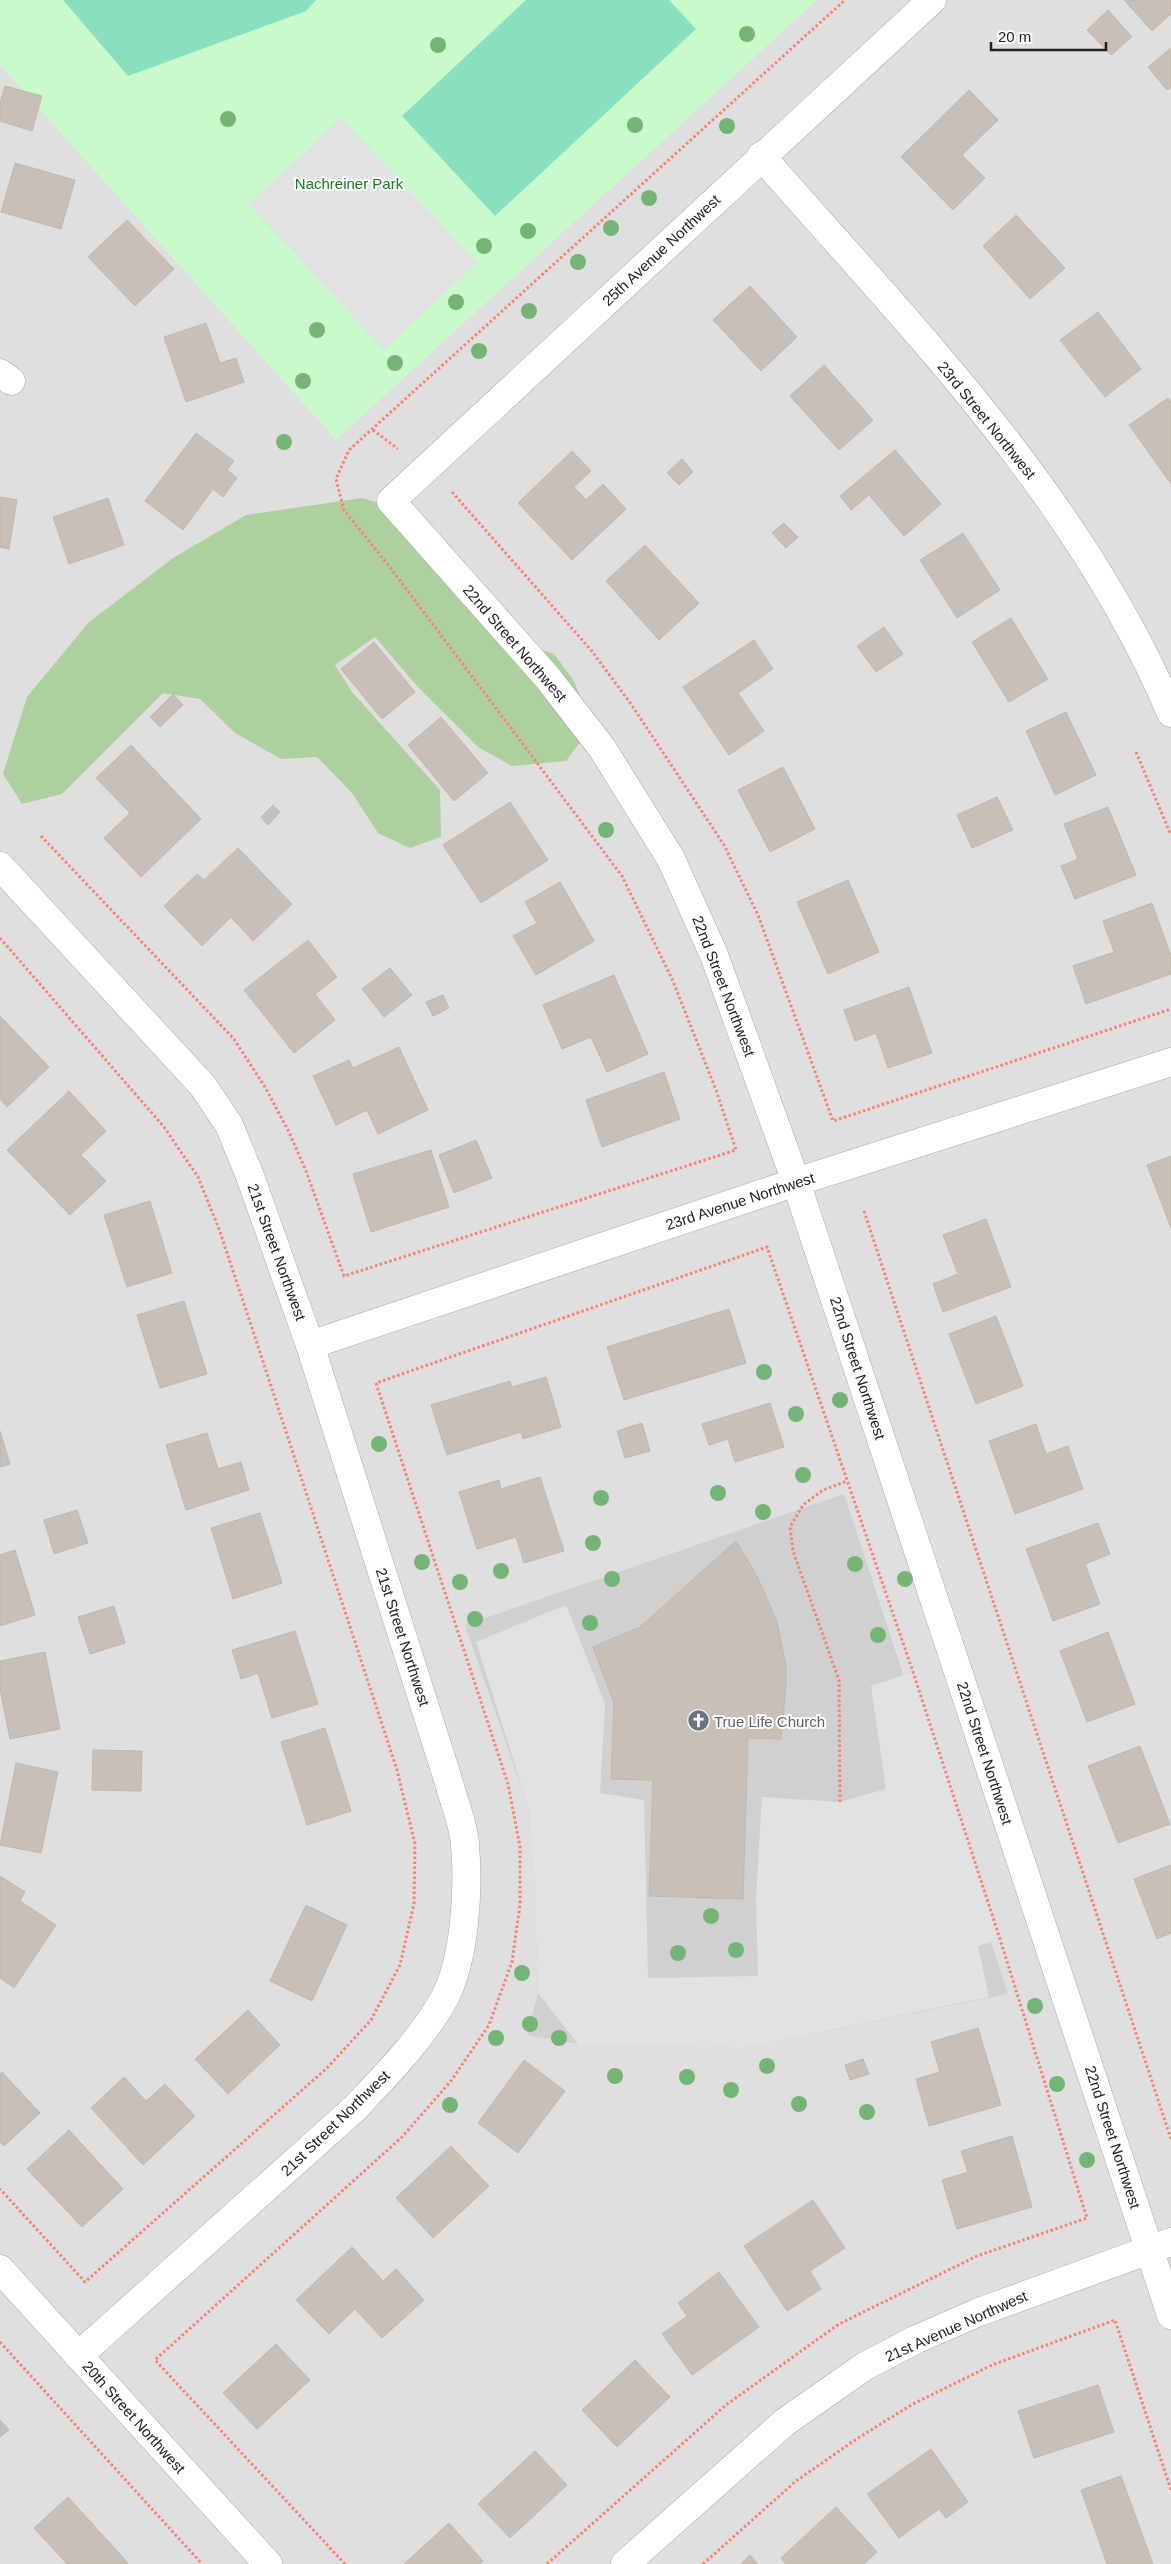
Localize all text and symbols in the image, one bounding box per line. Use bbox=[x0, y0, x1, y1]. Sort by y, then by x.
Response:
scale bar bbox=[991, 20, 1106, 52]
text: 20 m bbox=[998, 28, 1031, 45]
park label: Nachreiner Park bbox=[295, 175, 404, 192]
street label: 25th Avenue Northwest bbox=[599, 190, 724, 309]
street label: 23rd Street Northwest bbox=[934, 358, 1040, 483]
street label: 22nd Street Northwest bbox=[460, 581, 571, 706]
street label: 22nd Street Northwest bbox=[689, 913, 759, 1059]
street label: 23rd Avenue Northwest bbox=[663, 1169, 817, 1233]
street label: 21st Street Northwest bbox=[244, 1181, 310, 1323]
street label: 22nd Street Northwest bbox=[827, 1294, 889, 1442]
street label: 21st Street Northwest bbox=[373, 1566, 434, 1709]
street label: 22nd Street Northwest bbox=[954, 1679, 1016, 1827]
church icon: True Life Church bbox=[686, 1709, 710, 1733]
place label: True Life Church bbox=[714, 1713, 825, 1730]
street label: 22nd Street Northwest bbox=[1082, 2063, 1144, 2211]
street label: 21st Street Northwest bbox=[277, 2066, 393, 2179]
street label: 21st Avenue Northwest bbox=[882, 2287, 1031, 2365]
street label: 20th Street Northwest bbox=[79, 2357, 189, 2477]

